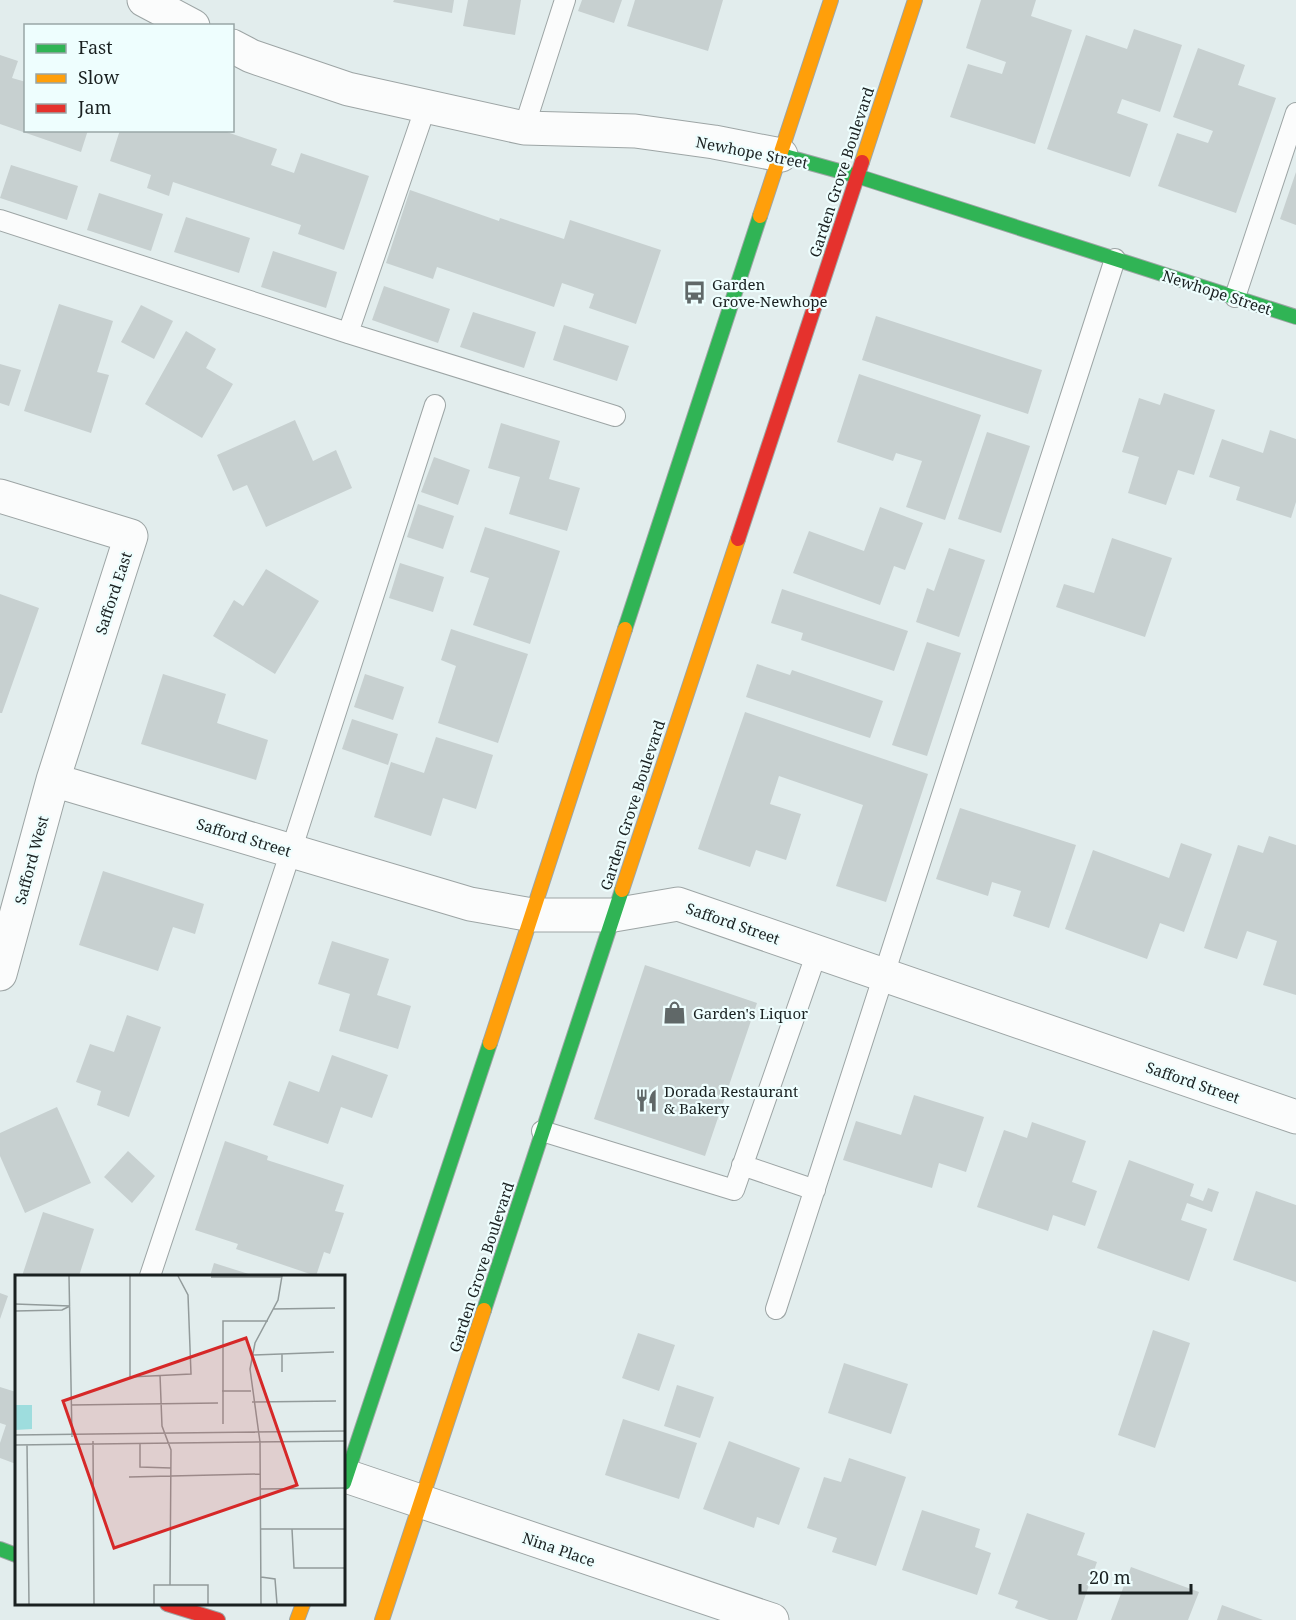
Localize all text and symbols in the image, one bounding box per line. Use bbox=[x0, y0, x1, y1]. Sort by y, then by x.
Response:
legend bbox=[24, 24, 234, 132]
text: Fast bbox=[78, 35, 113, 59]
text: Slow bbox=[78, 65, 120, 89]
street label: Garden Grove Boulevard bbox=[804, 84, 878, 260]
text: Jam bbox=[77, 95, 112, 119]
street label: Newhope Street bbox=[694, 131, 810, 173]
street label: Newhope Street bbox=[1160, 265, 1274, 319]
place label: Garden Grove-Newhope bbox=[712, 274, 828, 311]
bus stop icon: Garden Grove-Newhope bbox=[681, 280, 707, 306]
street label: Safford East bbox=[90, 549, 136, 637]
street label: Garden Grove Boulevard bbox=[595, 717, 669, 893]
street label: Safford West bbox=[10, 813, 52, 907]
street label: Safford Street bbox=[194, 813, 294, 861]
street label: Safford Street bbox=[683, 898, 783, 948]
shop icon: Garden's Liquor bbox=[662, 1000, 688, 1026]
place label: Garden's Liquor bbox=[693, 1003, 808, 1023]
street label: Safford Street bbox=[1143, 1057, 1243, 1107]
place label: Dorada Restaurant & Bakery bbox=[664, 1081, 798, 1118]
restaurant icon: Dorada Restaurant & Bakery bbox=[633, 1087, 659, 1113]
street label: Garden Grove Boulevard bbox=[444, 1179, 518, 1355]
inset map bbox=[15, 1275, 345, 1605]
street label: Nina Place bbox=[520, 1527, 598, 1571]
scale bar bbox=[1080, 1557, 1191, 1595]
text: 20 m bbox=[1089, 1565, 1131, 1589]

